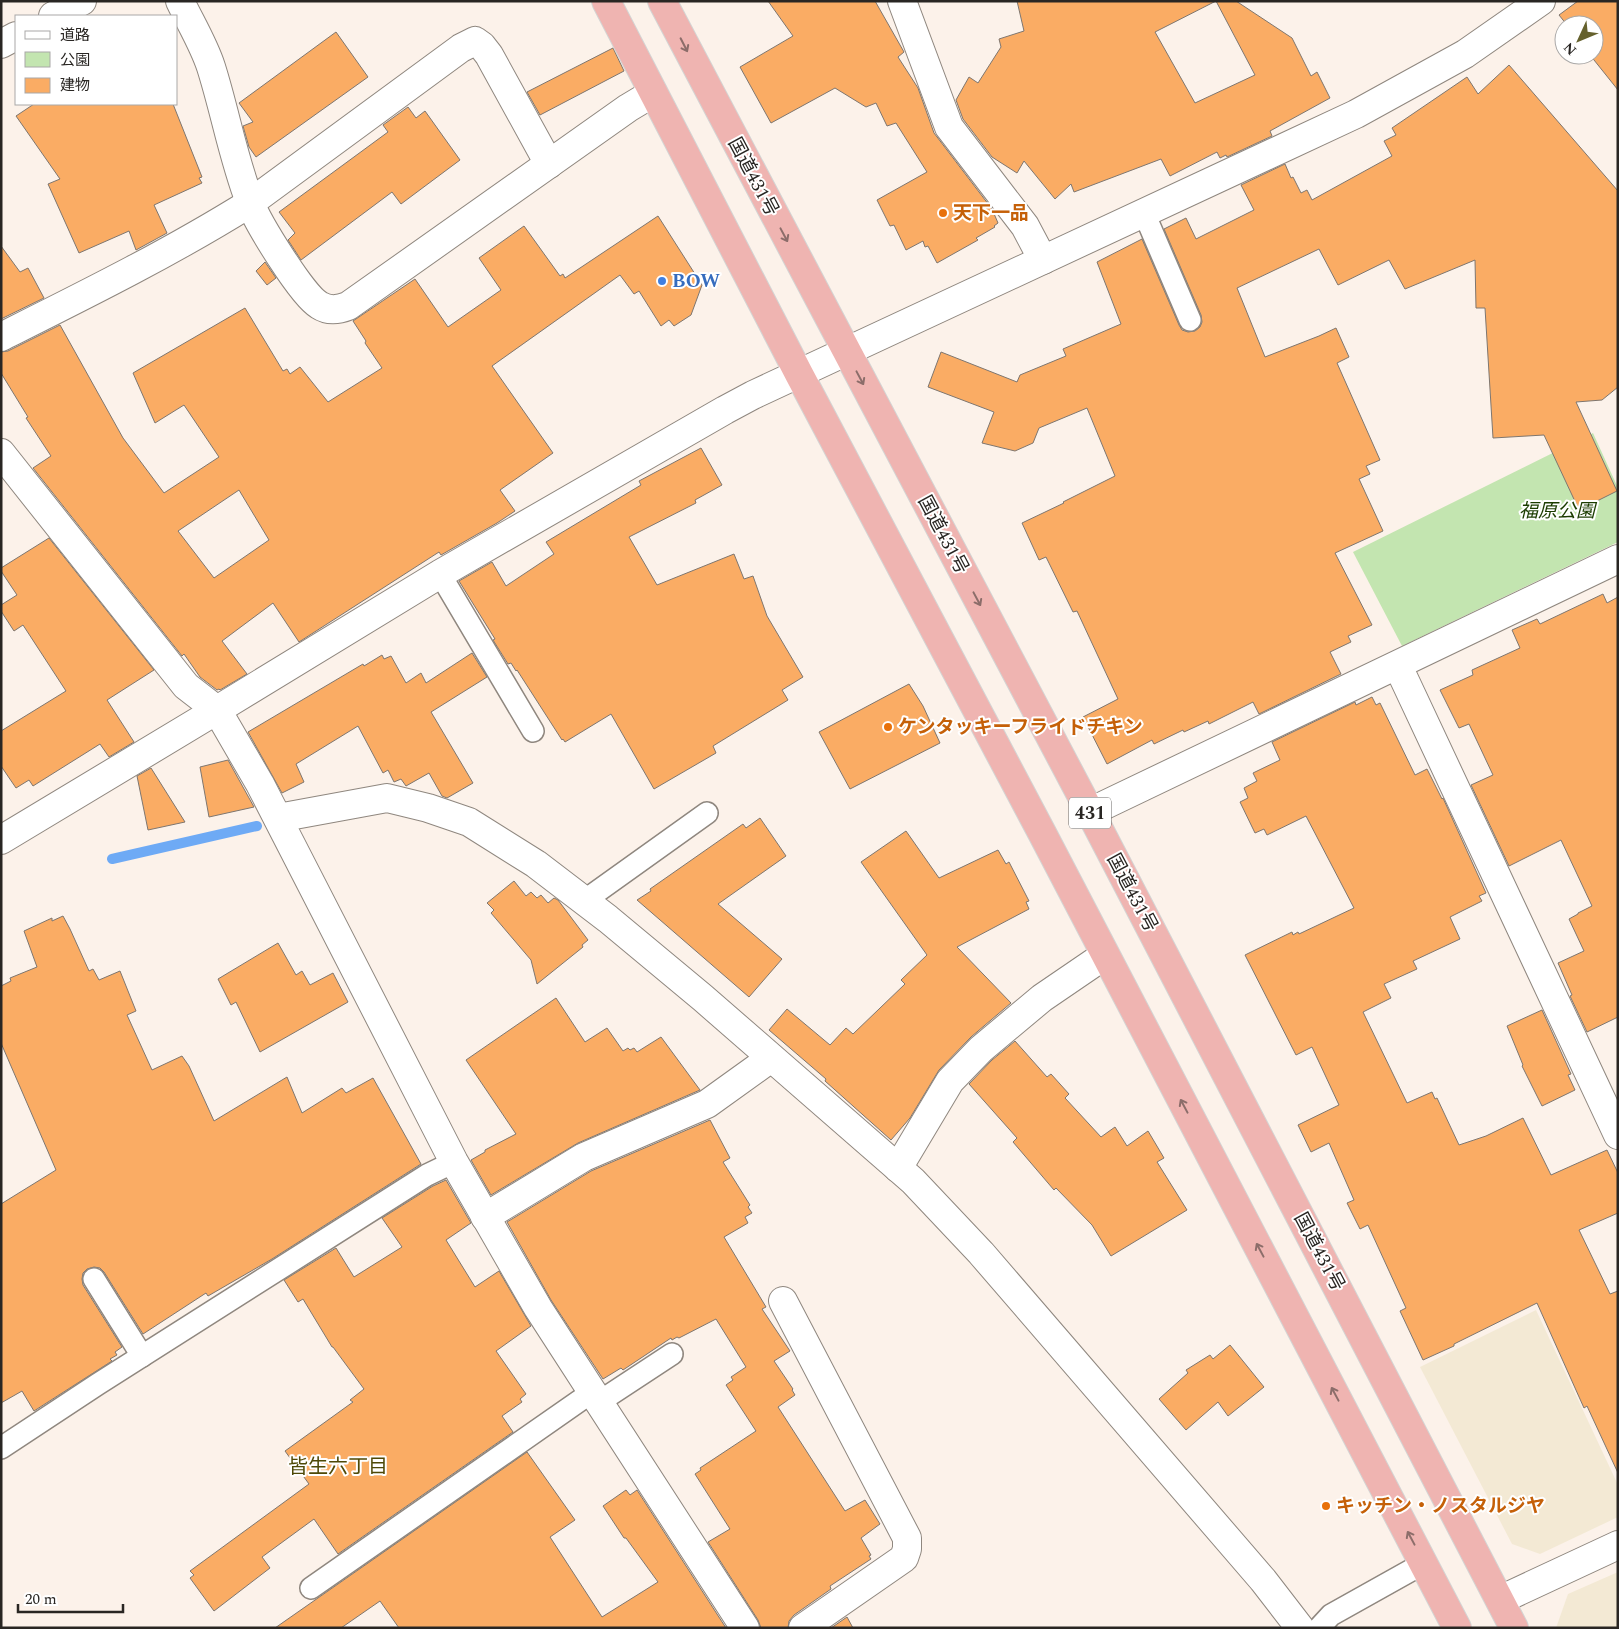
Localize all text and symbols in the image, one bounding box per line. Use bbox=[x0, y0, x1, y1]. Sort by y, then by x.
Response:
legend bbox=[15, 15, 178, 105]
north arrow bbox=[1554, 15, 1604, 65]
text: 道路 bbox=[60, 24, 90, 47]
one-way arrow bbox=[679, 37, 689, 52]
text: N bbox=[1558, 37, 1582, 60]
text: 公園 bbox=[60, 49, 90, 72]
text: 建物 bbox=[60, 74, 90, 97]
street label: 国道431号 bbox=[720, 132, 786, 222]
place label: 天下一品 bbox=[953, 199, 1029, 228]
marker: 天下一品 bbox=[937, 207, 949, 219]
one-way arrow bbox=[780, 227, 789, 242]
place label: BOW bbox=[672, 267, 720, 296]
marker: BOW bbox=[656, 275, 668, 287]
one-way arrow bbox=[855, 371, 865, 386]
street label: 国道431号 bbox=[910, 490, 976, 580]
park label: 福原公園 bbox=[1519, 497, 1598, 526]
one-way arrow bbox=[972, 592, 982, 607]
place label: ケンタッキーフライドチキン bbox=[898, 713, 1143, 742]
marker: ケンタッキーフライドチキン bbox=[882, 721, 894, 733]
road number: 431 bbox=[1069, 798, 1111, 828]
street label: 国道431号 bbox=[1099, 848, 1165, 938]
one-way arrow bbox=[1179, 1099, 1189, 1114]
street label: 国道431号 bbox=[1286, 1207, 1352, 1297]
one-way arrow bbox=[1255, 1243, 1264, 1258]
one-way arrow bbox=[1330, 1387, 1339, 1402]
district label: 皆生六丁目 bbox=[288, 1452, 388, 1482]
place label: キッチン・ノスタルジヤ bbox=[1336, 1492, 1545, 1521]
marker: キッチン・ノスタルジヤ bbox=[1320, 1500, 1332, 1512]
one-way arrow bbox=[1406, 1530, 1416, 1545]
scale bar bbox=[18, 1582, 122, 1614]
text: 20 m bbox=[25, 1588, 57, 1611]

